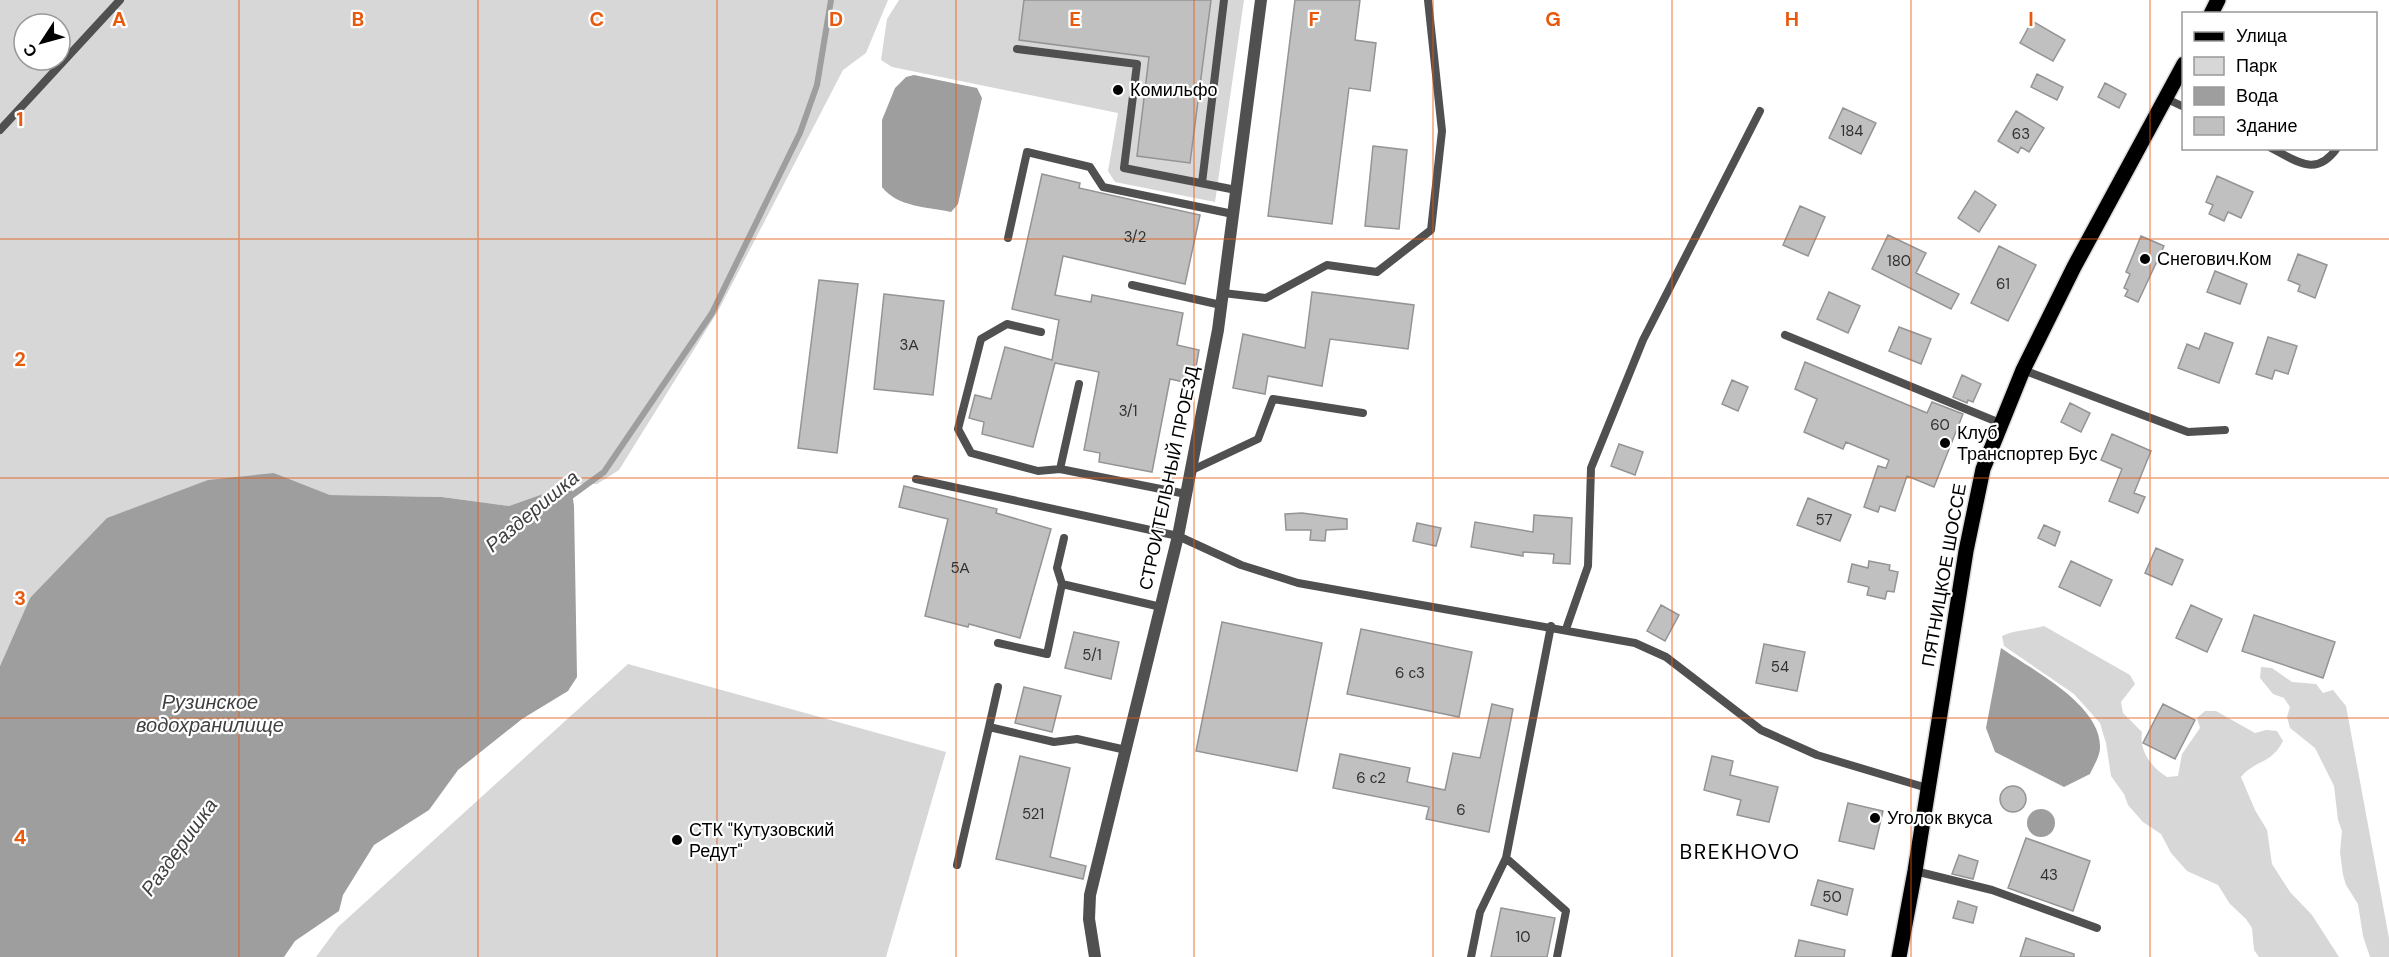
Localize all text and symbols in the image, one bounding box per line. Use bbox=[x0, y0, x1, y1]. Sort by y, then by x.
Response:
text: A bbox=[112, 6, 126, 32]
text: B bbox=[352, 6, 364, 32]
text: C bbox=[590, 6, 604, 32]
text: D bbox=[829, 6, 843, 32]
text: E bbox=[1069, 6, 1081, 32]
text: F bbox=[1308, 6, 1320, 32]
text: G bbox=[1545, 6, 1561, 32]
text: H bbox=[1785, 6, 1799, 32]
text: I bbox=[2028, 6, 2034, 32]
north arrow bbox=[12, 12, 72, 72]
legend bbox=[2182, 12, 2377, 150]
text: Улица bbox=[2236, 24, 2288, 48]
text: С bbox=[18, 39, 42, 61]
text: Парк bbox=[2236, 54, 2277, 78]
place label: Комильфо bbox=[1130, 78, 1218, 102]
marker: Комильфо bbox=[1111, 83, 1125, 97]
text: Вода bbox=[2236, 84, 2279, 108]
text: 1 bbox=[16, 106, 24, 132]
text: Здание bbox=[2236, 114, 2297, 138]
house number: 184 bbox=[1841, 121, 1863, 141]
house number: 63 bbox=[2012, 124, 2030, 144]
house number: 3/2 bbox=[1124, 227, 1146, 247]
place label: Снегович.Ком bbox=[2157, 247, 2272, 271]
house number: 180 bbox=[1887, 251, 1911, 271]
marker: Снегович.Ком bbox=[2138, 252, 2152, 266]
house number: 61 bbox=[1996, 274, 2010, 294]
house number: 3А bbox=[900, 335, 918, 355]
text: 2 bbox=[14, 346, 26, 372]
street label: СТРОИТЕЛЬНЫЙ ПРОЕЗД bbox=[1134, 364, 1204, 592]
house number: 3/1 bbox=[1119, 401, 1137, 421]
house number: 60 bbox=[1930, 415, 1950, 435]
place label: Клуб Транспортер Бус bbox=[1957, 421, 2097, 466]
marker: Клуб Транспортер Бус bbox=[1938, 436, 1952, 450]
water label: Раздеришка bbox=[480, 464, 584, 558]
street label: ПЯТНИЦКОЕ ШОССЕ bbox=[1916, 481, 1972, 669]
house number: 57 bbox=[1816, 510, 1832, 530]
house number: 5А bbox=[950, 558, 970, 578]
text: 3 bbox=[14, 585, 26, 611]
house number: 5/1 bbox=[1082, 645, 1102, 665]
house number: 54 bbox=[1771, 657, 1789, 677]
house number: 6 с3 bbox=[1395, 663, 1425, 683]
water label: Рузинское водохранилище bbox=[136, 689, 284, 738]
house number: 6 с2 bbox=[1356, 768, 1386, 788]
water label: Раздеришка bbox=[135, 793, 223, 901]
house number: 6 bbox=[1456, 800, 1466, 820]
house number: 521 bbox=[1022, 804, 1044, 824]
place label: Уголок вкуса bbox=[1887, 806, 1993, 830]
marker: Уголок вкуса bbox=[1868, 811, 1882, 825]
place label: СТК "Кутузовский Редут" bbox=[689, 818, 834, 863]
text: 4 bbox=[14, 824, 27, 850]
marker: СТК "Кутузовский Редут" bbox=[670, 833, 684, 847]
district label: BREKHOVO bbox=[1680, 838, 1801, 866]
house number: 43 bbox=[2040, 865, 2058, 885]
house number: 50 bbox=[1822, 887, 1842, 907]
house number: 10 bbox=[1516, 927, 1530, 947]

